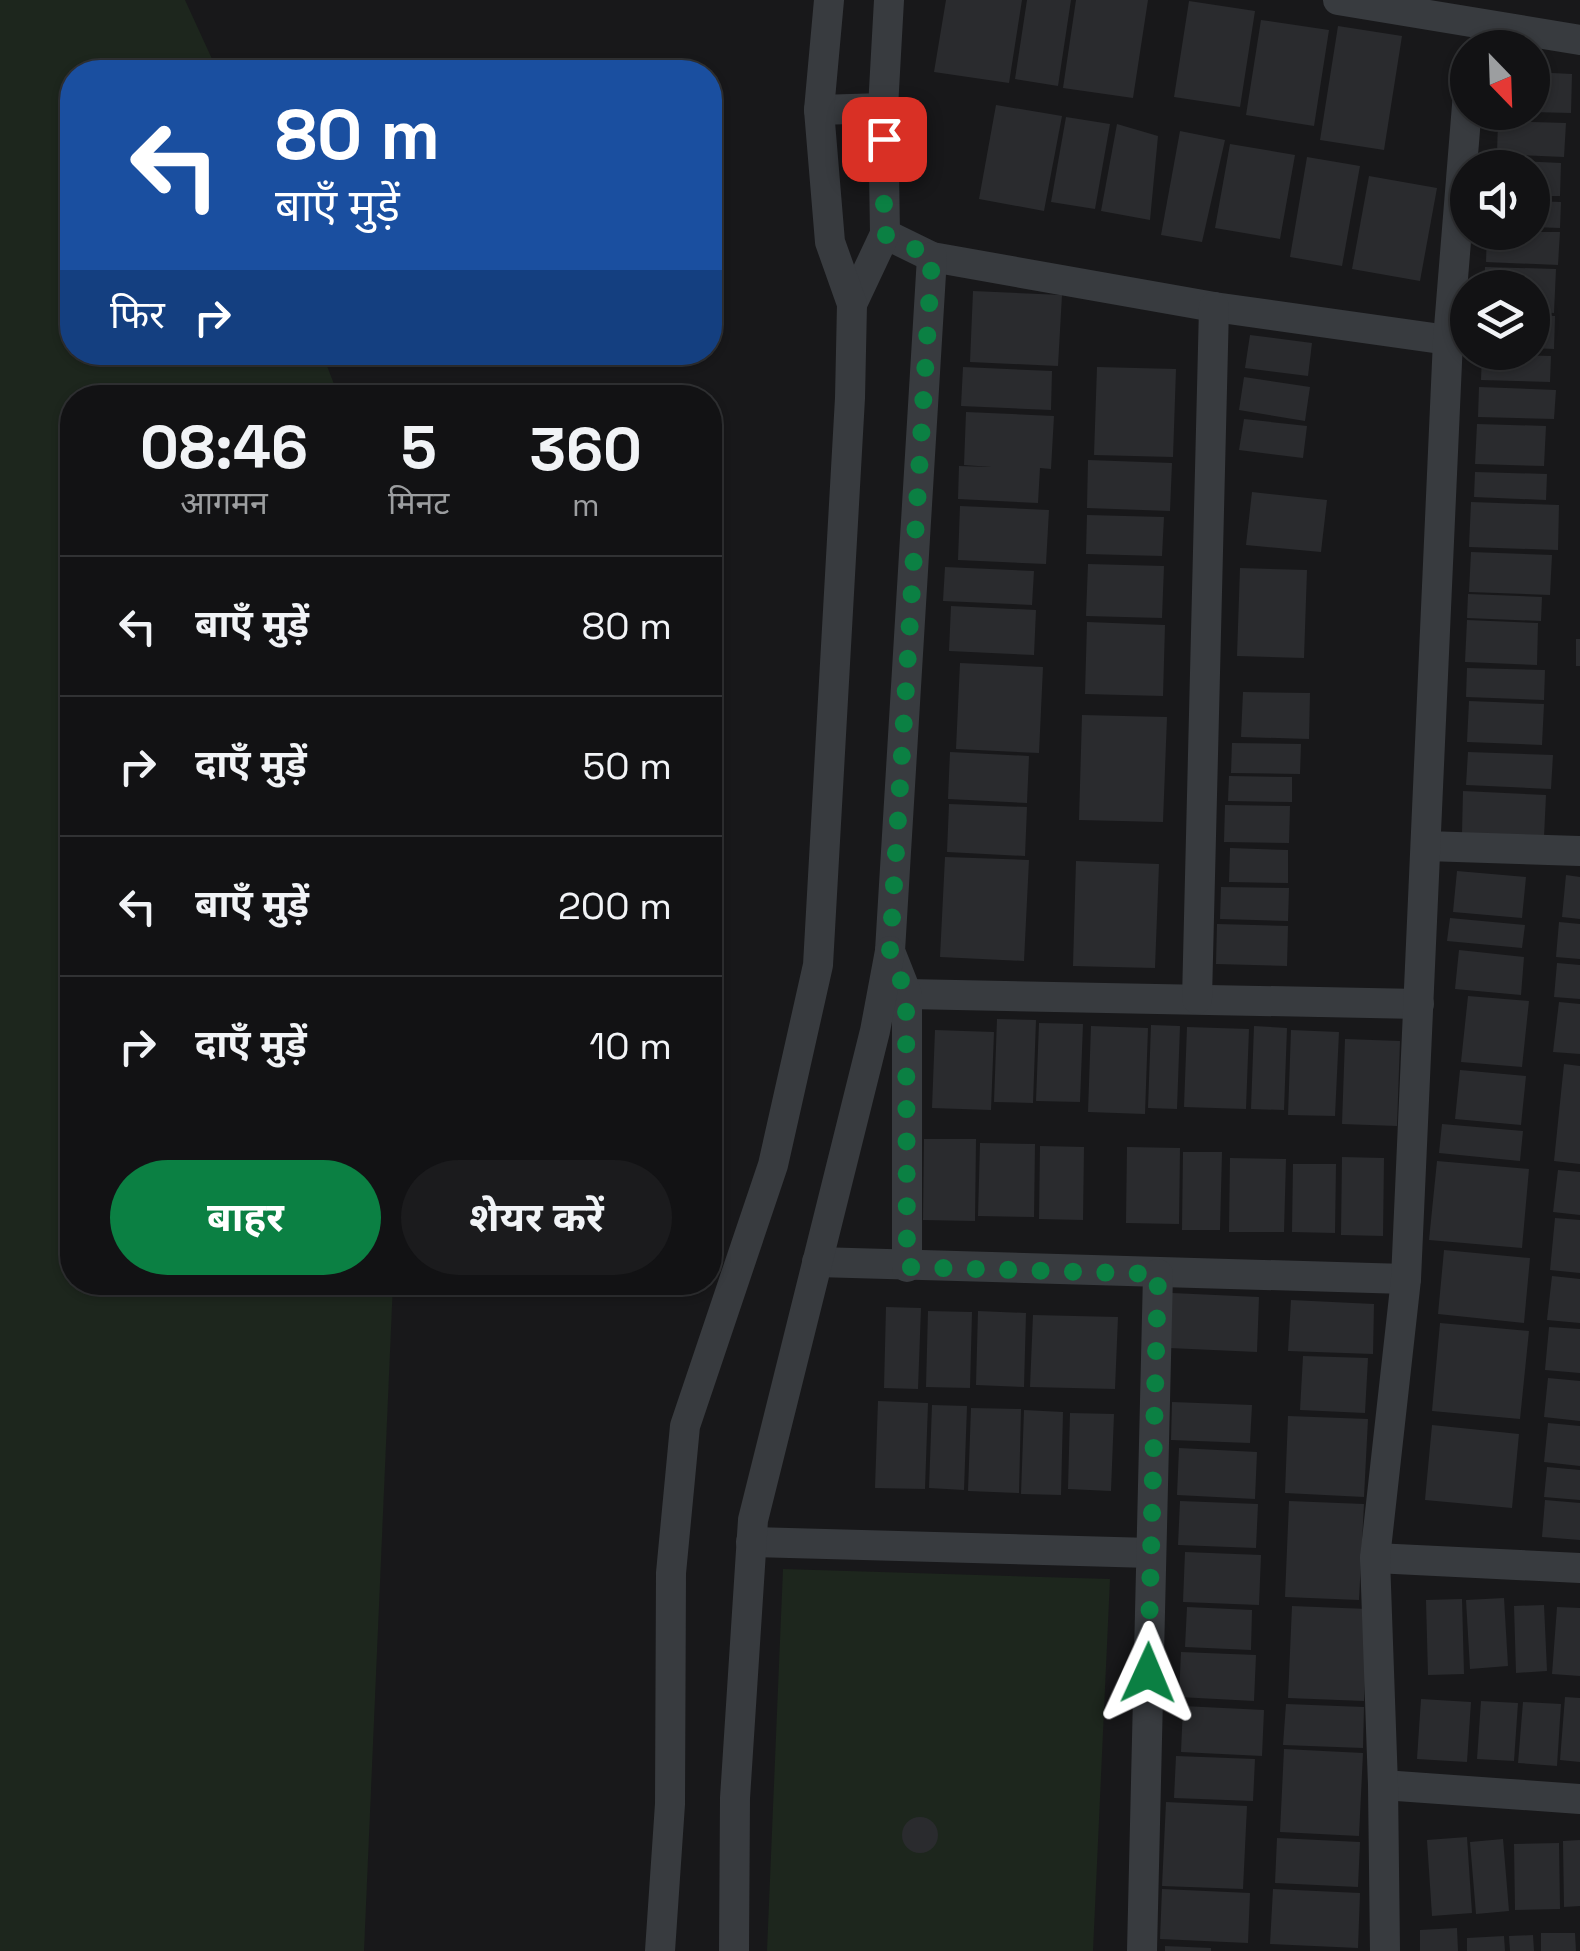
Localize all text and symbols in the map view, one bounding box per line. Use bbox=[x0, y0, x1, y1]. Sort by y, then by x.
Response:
north arrow bbox=[1450, 30, 1550, 130]
map controls bbox=[1450, 30, 1550, 370]
text: 80 m bbox=[275, 90, 440, 179]
pin bbox=[842, 97, 927, 182]
icon: left bbox=[110, 100, 240, 230]
icon: arrive bbox=[857, 112, 912, 167]
button: sound bbox=[1450, 150, 1550, 250]
text: बाएँ मुड़ें bbox=[275, 177, 400, 234]
button: layers bbox=[1450, 270, 1550, 370]
icon: right bbox=[185, 290, 240, 345]
text: फिर bbox=[110, 291, 165, 339]
text: 08:46 bbox=[140, 409, 308, 486]
text: 5 bbox=[401, 409, 437, 486]
text: 360 bbox=[529, 411, 642, 488]
text: आगमन bbox=[180, 483, 268, 523]
text: मिनट bbox=[388, 483, 449, 523]
text: m bbox=[572, 485, 599, 525]
icon: left bbox=[110, 599, 165, 654]
text: बाएँ मुड़ें bbox=[195, 600, 309, 648]
text: 80 m bbox=[582, 602, 672, 650]
icon: right bbox=[110, 739, 165, 794]
text: दाएँ मुड़ें bbox=[195, 740, 307, 788]
text: 50 m bbox=[582, 742, 672, 790]
icon: left bbox=[110, 879, 165, 934]
text: बाएँ मुड़ें bbox=[195, 880, 309, 928]
text: 200 m bbox=[558, 882, 672, 930]
icon: right bbox=[110, 1019, 165, 1074]
text: दाएँ मुड़ें bbox=[195, 1020, 307, 1068]
text: 10 m bbox=[589, 1022, 672, 1070]
button: बाहर bbox=[110, 1160, 381, 1275]
button: शेयर करें bbox=[401, 1160, 672, 1275]
position arrow bbox=[1096, 1621, 1200, 1725]

